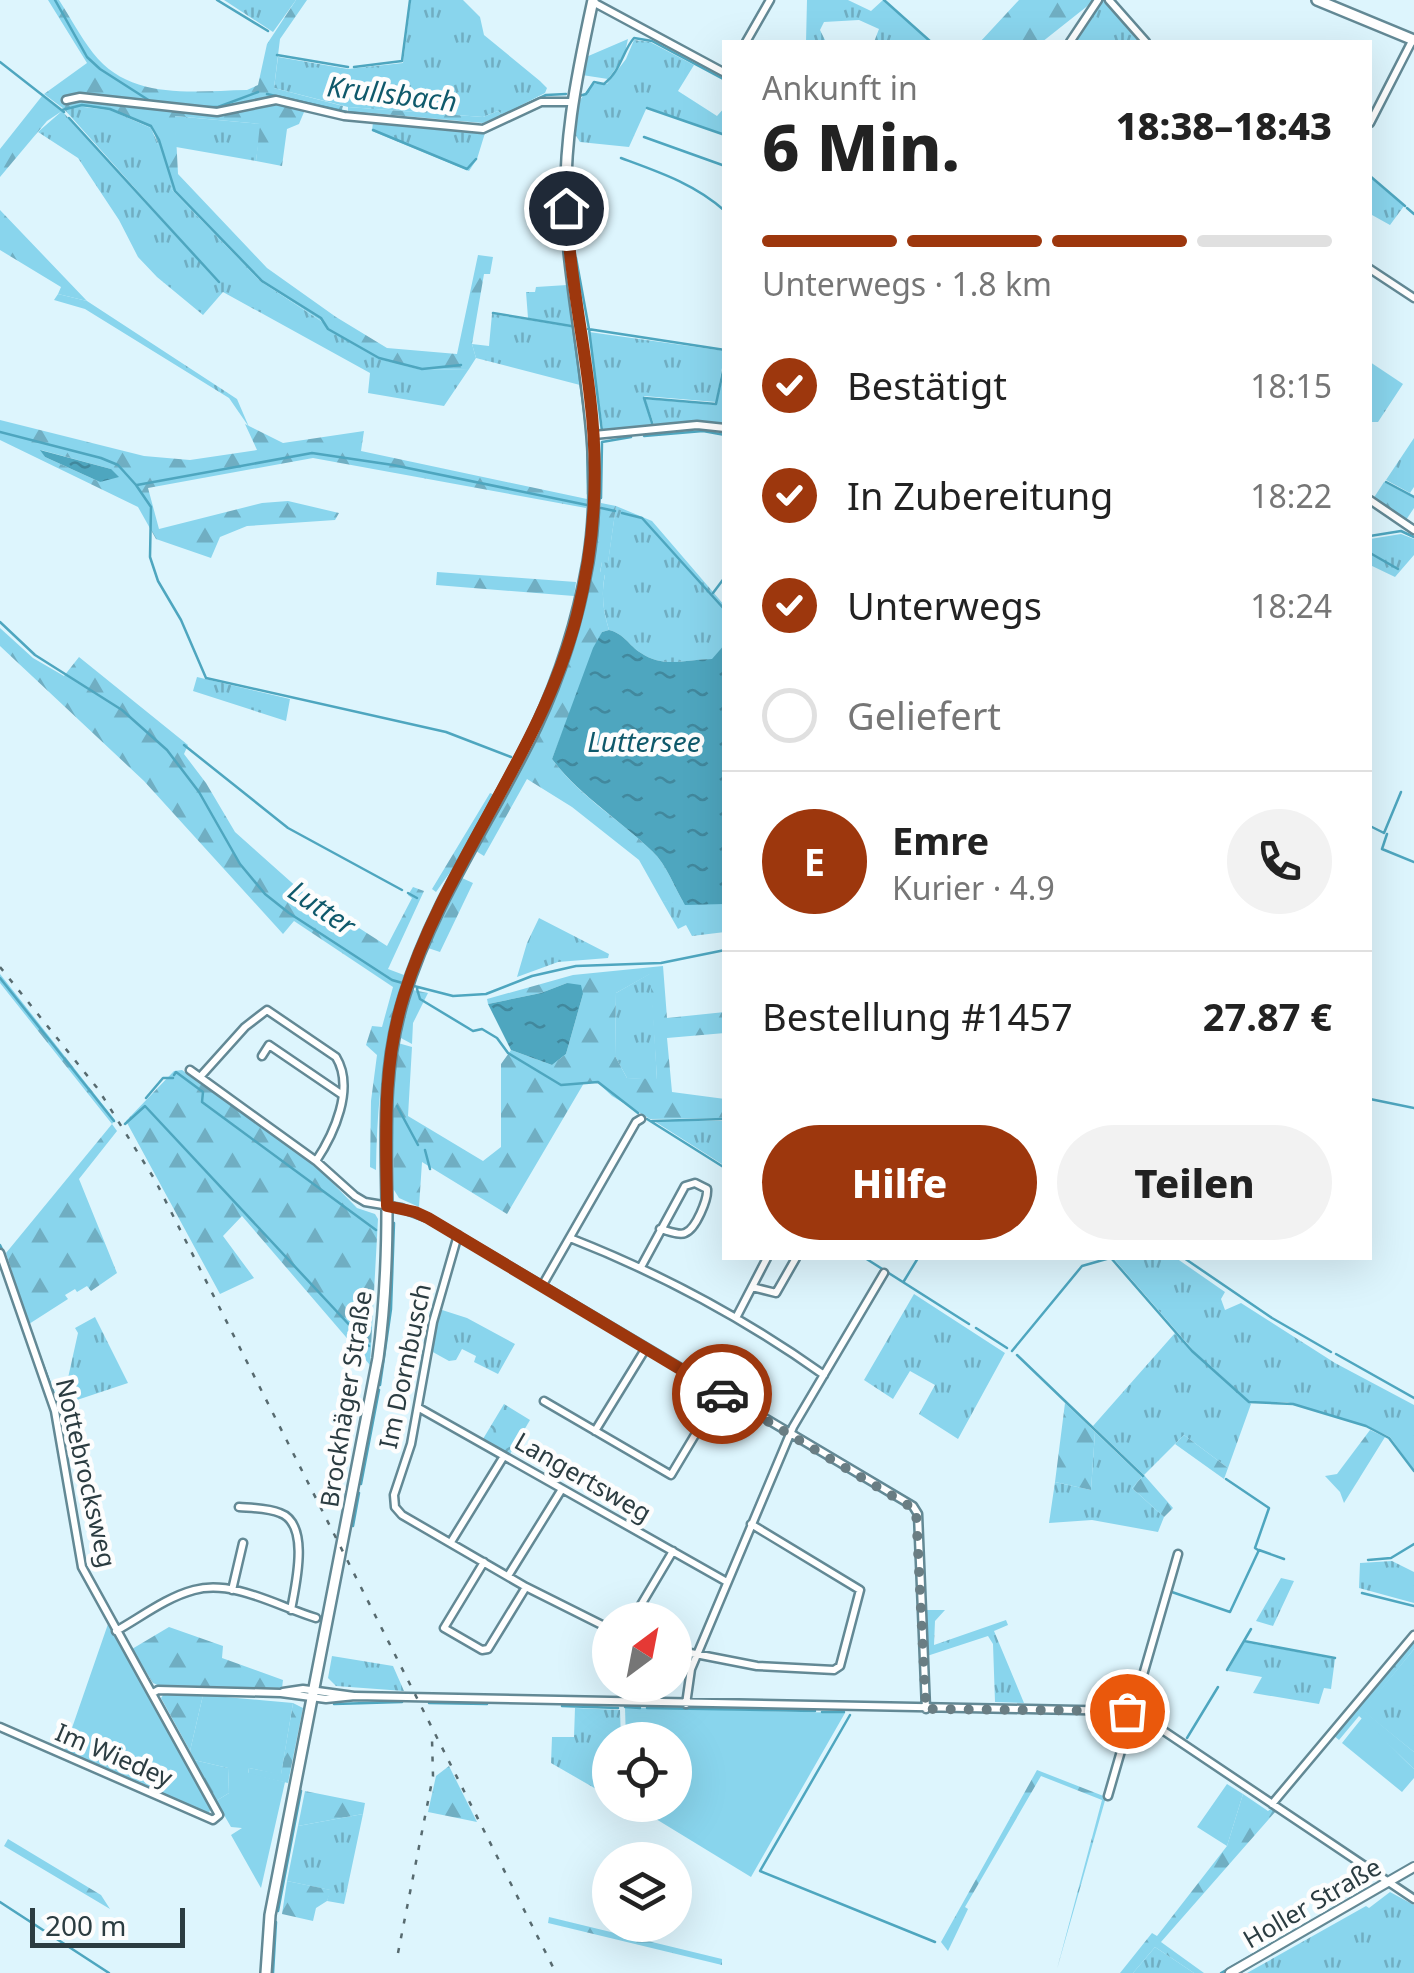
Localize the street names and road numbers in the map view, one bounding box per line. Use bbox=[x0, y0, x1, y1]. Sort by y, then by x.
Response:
street label: Im Dornbusch bbox=[370, 1280, 438, 1451]
street label: Brockhäger Straße bbox=[311, 1288, 379, 1510]
street label: Nottebrocksweg bbox=[49, 1375, 125, 1571]
street label: Langertsweg bbox=[509, 1423, 658, 1529]
street label: Im Wiedey bbox=[51, 1714, 178, 1794]
street label: Holler Straße bbox=[1236, 1849, 1387, 1955]

